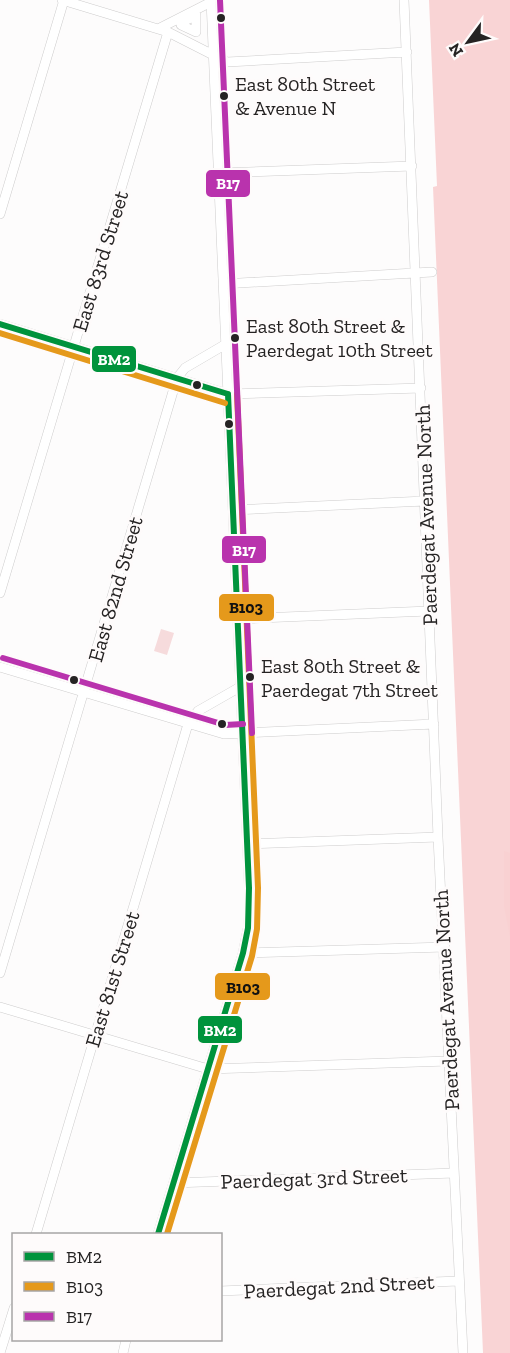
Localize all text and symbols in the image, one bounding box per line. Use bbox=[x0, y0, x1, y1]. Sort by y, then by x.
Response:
unlabelled marker bbox=[215, 12, 227, 24]
north arrow bbox=[438, 12, 498, 72]
text: N bbox=[445, 40, 467, 60]
place label: East 80th Street & Avenue N bbox=[235, 72, 376, 120]
marker: East 80th Street & Avenue N bbox=[218, 90, 230, 102]
line badge: B17 bbox=[205, 169, 251, 198]
text: B17 bbox=[216, 174, 240, 193]
street label: East 83rd Street bbox=[67, 187, 133, 335]
place label: East 80th Street & Paerdegat 10th Street bbox=[246, 314, 433, 362]
marker: East 80th Street & Paerdegat 10th Street bbox=[229, 332, 241, 344]
line badge: BM2 bbox=[91, 345, 137, 373]
text: BM2 bbox=[98, 350, 131, 369]
unlabelled marker bbox=[191, 379, 203, 391]
street label: Paerdegat Avenue North bbox=[410, 404, 442, 626]
unlabelled marker bbox=[223, 418, 235, 430]
street label: East 82nd Street bbox=[82, 513, 148, 665]
line badge: B17 bbox=[221, 535, 267, 564]
text: B17 bbox=[232, 541, 256, 560]
line badge: B103 bbox=[218, 593, 275, 622]
text: B103 bbox=[229, 598, 264, 617]
place label: East 80th Street & Paerdegat 7th Street bbox=[261, 654, 438, 702]
marker: East 80th Street & Paerdegat 7th Street bbox=[244, 671, 256, 683]
unlabelled marker bbox=[68, 674, 80, 686]
unlabelled marker bbox=[216, 718, 228, 730]
street label: Paerdegat Avenue North bbox=[428, 889, 464, 1111]
street label: East 81st Street bbox=[79, 908, 145, 1050]
line badge: B103 bbox=[214, 972, 271, 1001]
text: B103 bbox=[226, 978, 261, 997]
line badge: BM2 bbox=[197, 1015, 243, 1044]
text: BM2 bbox=[204, 1021, 237, 1040]
street label: Paerdegat 3rd Street bbox=[220, 1162, 408, 1194]
legend bbox=[12, 1233, 222, 1341]
text: BM2 bbox=[66, 1246, 102, 1268]
street label: Paerdegat 2nd Street bbox=[243, 1269, 435, 1303]
text: B103 bbox=[66, 1276, 103, 1298]
text: B17 bbox=[66, 1306, 92, 1328]

